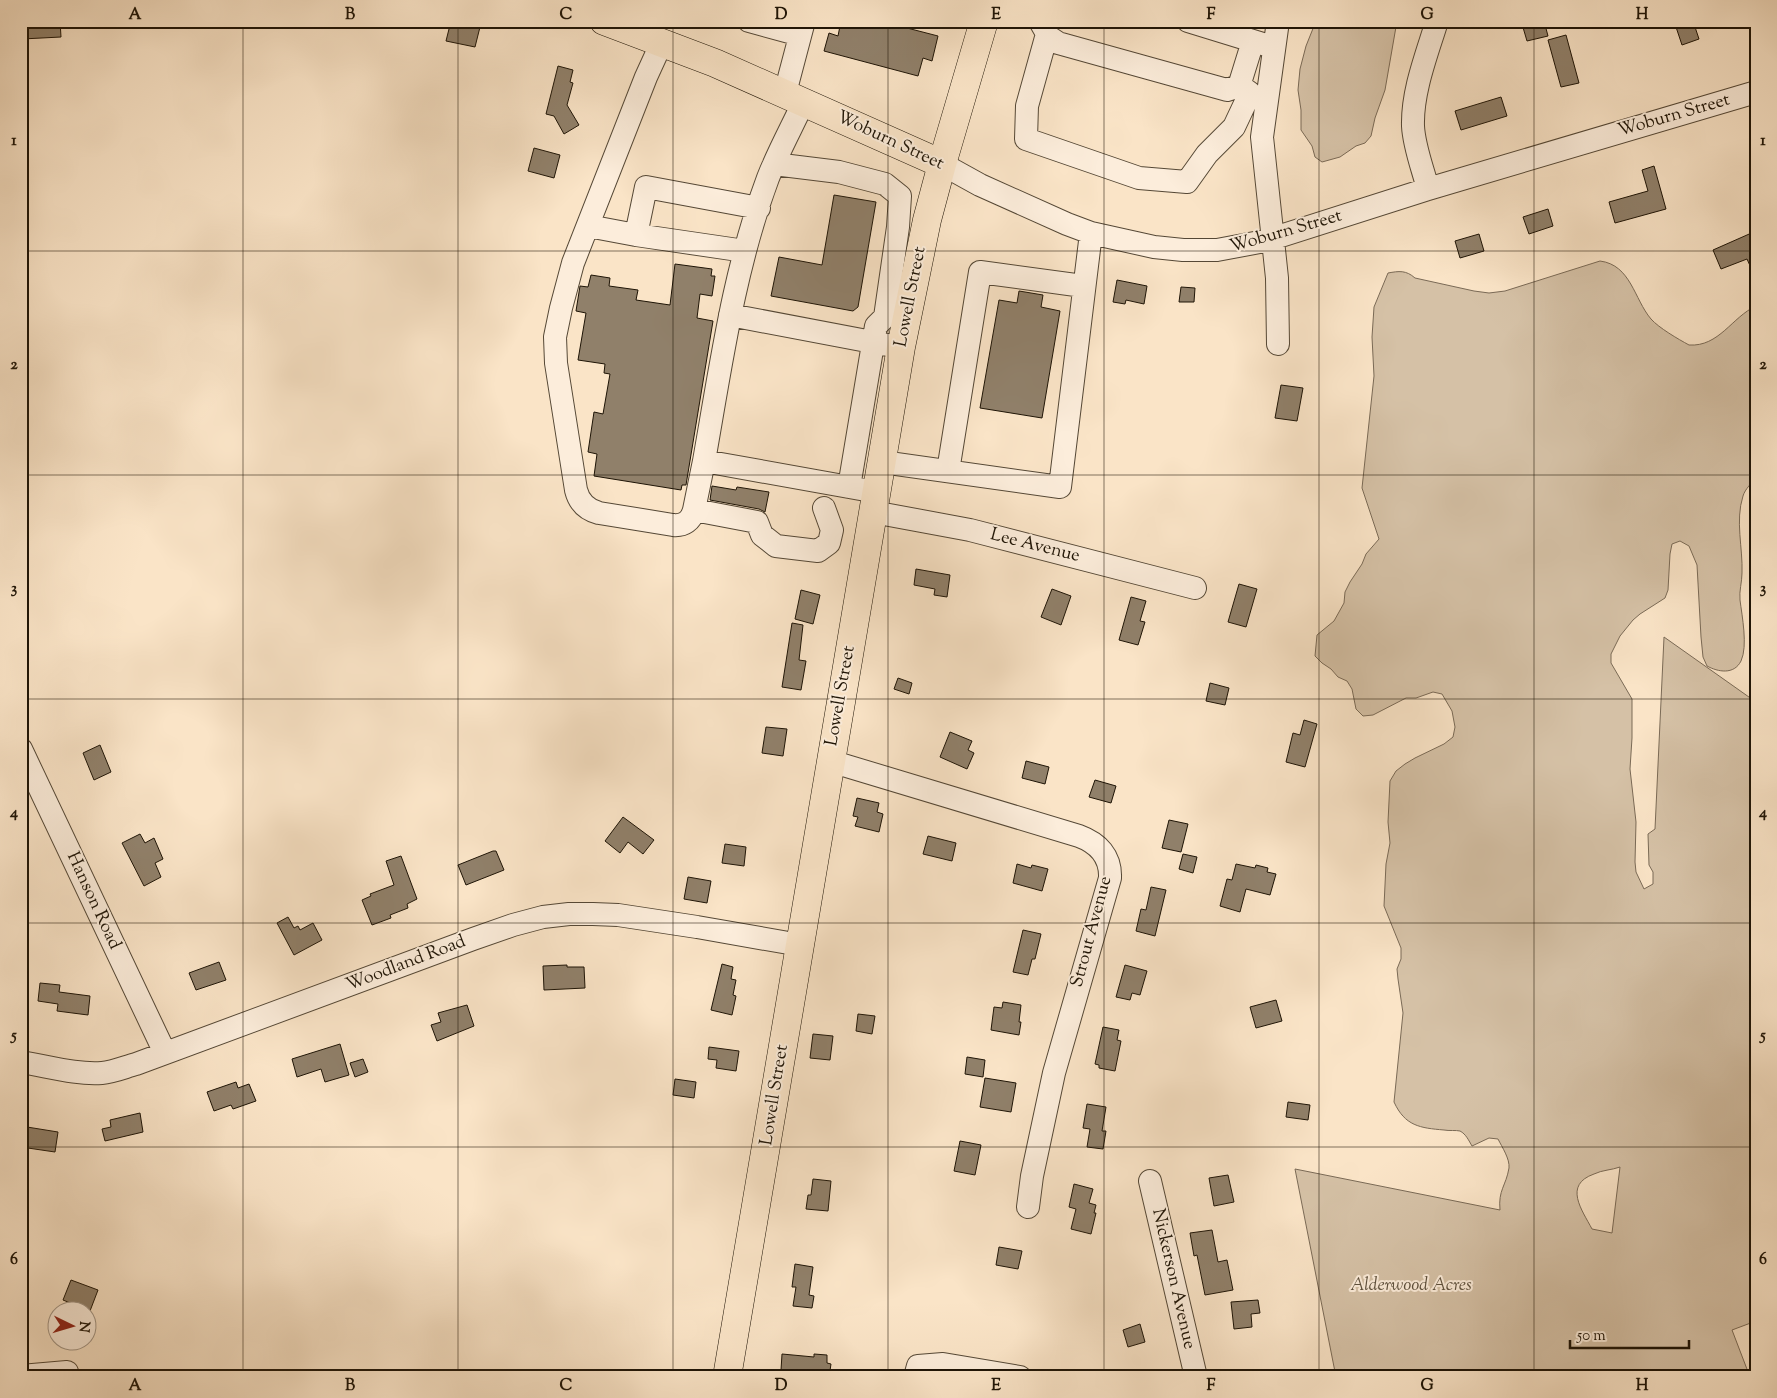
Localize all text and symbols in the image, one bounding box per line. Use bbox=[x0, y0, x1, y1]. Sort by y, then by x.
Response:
text: A bbox=[129, 4, 142, 27]
text: B bbox=[345, 4, 355, 27]
text: C bbox=[560, 4, 573, 27]
text: D bbox=[775, 4, 788, 27]
text: E bbox=[991, 4, 1001, 27]
text: F bbox=[1207, 4, 1216, 27]
text: G bbox=[1420, 4, 1434, 27]
text: H bbox=[1636, 4, 1649, 27]
street label: Woburn Street bbox=[1615, 88, 1733, 144]
street label: Woburn Street bbox=[832, 105, 948, 177]
text: 1 bbox=[11, 130, 17, 153]
text: 1 bbox=[1760, 130, 1766, 153]
street label: Woburn Street bbox=[1227, 204, 1345, 260]
street label: Lowell Street bbox=[889, 245, 933, 349]
text: 2 bbox=[10, 354, 18, 377]
text: 2 bbox=[1759, 354, 1767, 377]
street label: Lee Avenue bbox=[987, 522, 1083, 570]
text: 3 bbox=[11, 578, 18, 601]
text: 3 bbox=[1760, 578, 1767, 601]
street label: Lowell Street bbox=[819, 644, 863, 748]
text: 4 bbox=[9, 802, 18, 825]
text: 4 bbox=[1758, 802, 1767, 825]
street label: Hanson Road bbox=[59, 848, 127, 954]
street label: Strout Avenue bbox=[1065, 874, 1119, 990]
street label: Woodland Road bbox=[342, 929, 470, 999]
text: 5 bbox=[9, 1025, 17, 1048]
text: 5 bbox=[1758, 1025, 1766, 1048]
street label: Lowell Street bbox=[754, 1043, 796, 1147]
street label: Nickerson Avenue bbox=[1144, 1206, 1202, 1352]
text: 6 bbox=[10, 1249, 18, 1272]
text: 6 bbox=[1759, 1249, 1767, 1272]
park label: Alderwood Acres bbox=[1350, 1273, 1472, 1299]
north arrow bbox=[48, 1300, 98, 1350]
scale bar bbox=[1570, 1318, 1688, 1350]
text: N bbox=[73, 1321, 93, 1333]
text: 50 m bbox=[1576, 1326, 1606, 1347]
text: A bbox=[129, 1375, 142, 1398]
text: B bbox=[345, 1375, 355, 1398]
text: C bbox=[560, 1375, 573, 1398]
text: D bbox=[775, 1375, 788, 1398]
text: E bbox=[991, 1375, 1001, 1398]
text: F bbox=[1207, 1375, 1216, 1398]
text: G bbox=[1420, 1375, 1434, 1398]
text: H bbox=[1636, 1375, 1649, 1398]

